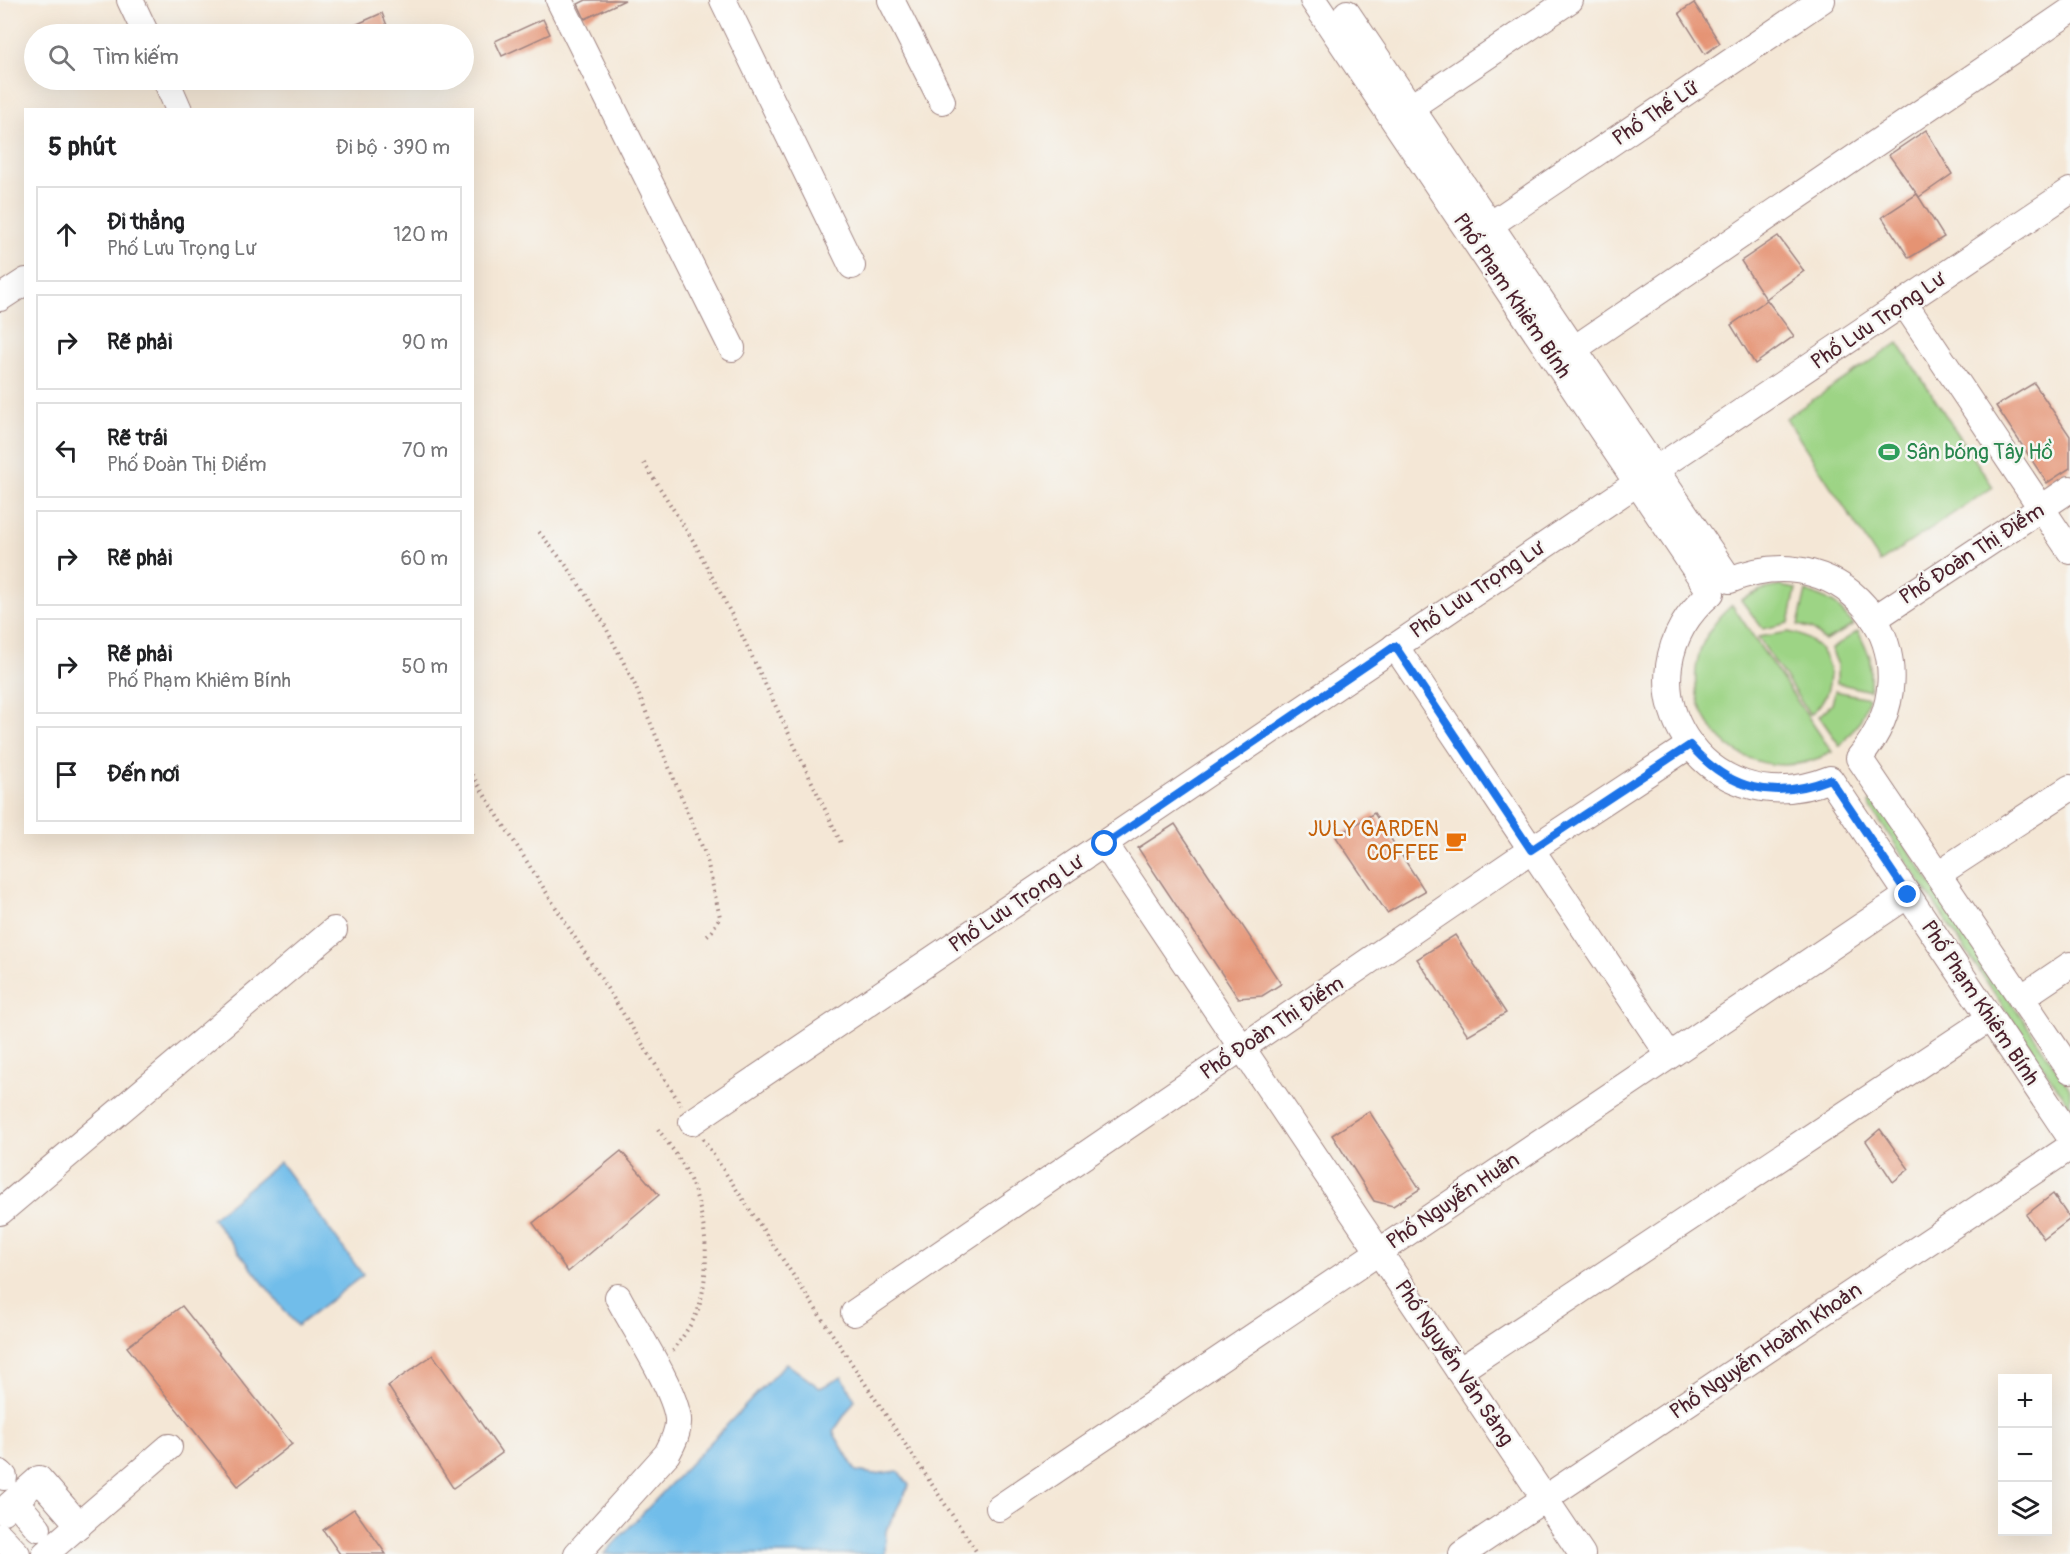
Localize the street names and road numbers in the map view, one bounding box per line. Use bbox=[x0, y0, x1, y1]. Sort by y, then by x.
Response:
street label: Phố Thế Lữ bbox=[1607, 74, 1705, 152]
street label: Phố Phạm Khiêm Bính bbox=[1447, 208, 1577, 384]
street label: Phố Lưu Trọng Lư bbox=[1806, 266, 1951, 376]
street label: Phố Đoàn Thị Điểm bbox=[1894, 497, 2050, 611]
street label: Phố Lưu Trọng Lư bbox=[1405, 535, 1550, 645]
street label: Phố Lưu Trọng Lư bbox=[944, 849, 1089, 959]
street label: Phố Phạm Khiêm Bính bbox=[1915, 915, 2045, 1091]
street label: Phố Đoàn Thị Điểm bbox=[1195, 970, 1349, 1086]
street label: Phố Nguyễn Huân bbox=[1381, 1147, 1525, 1255]
street label: Phố Nguyễn Văn Sảng bbox=[1388, 1275, 1520, 1451]
street label: Phố Nguyễn Hoành Khoản bbox=[1665, 1277, 1867, 1425]

